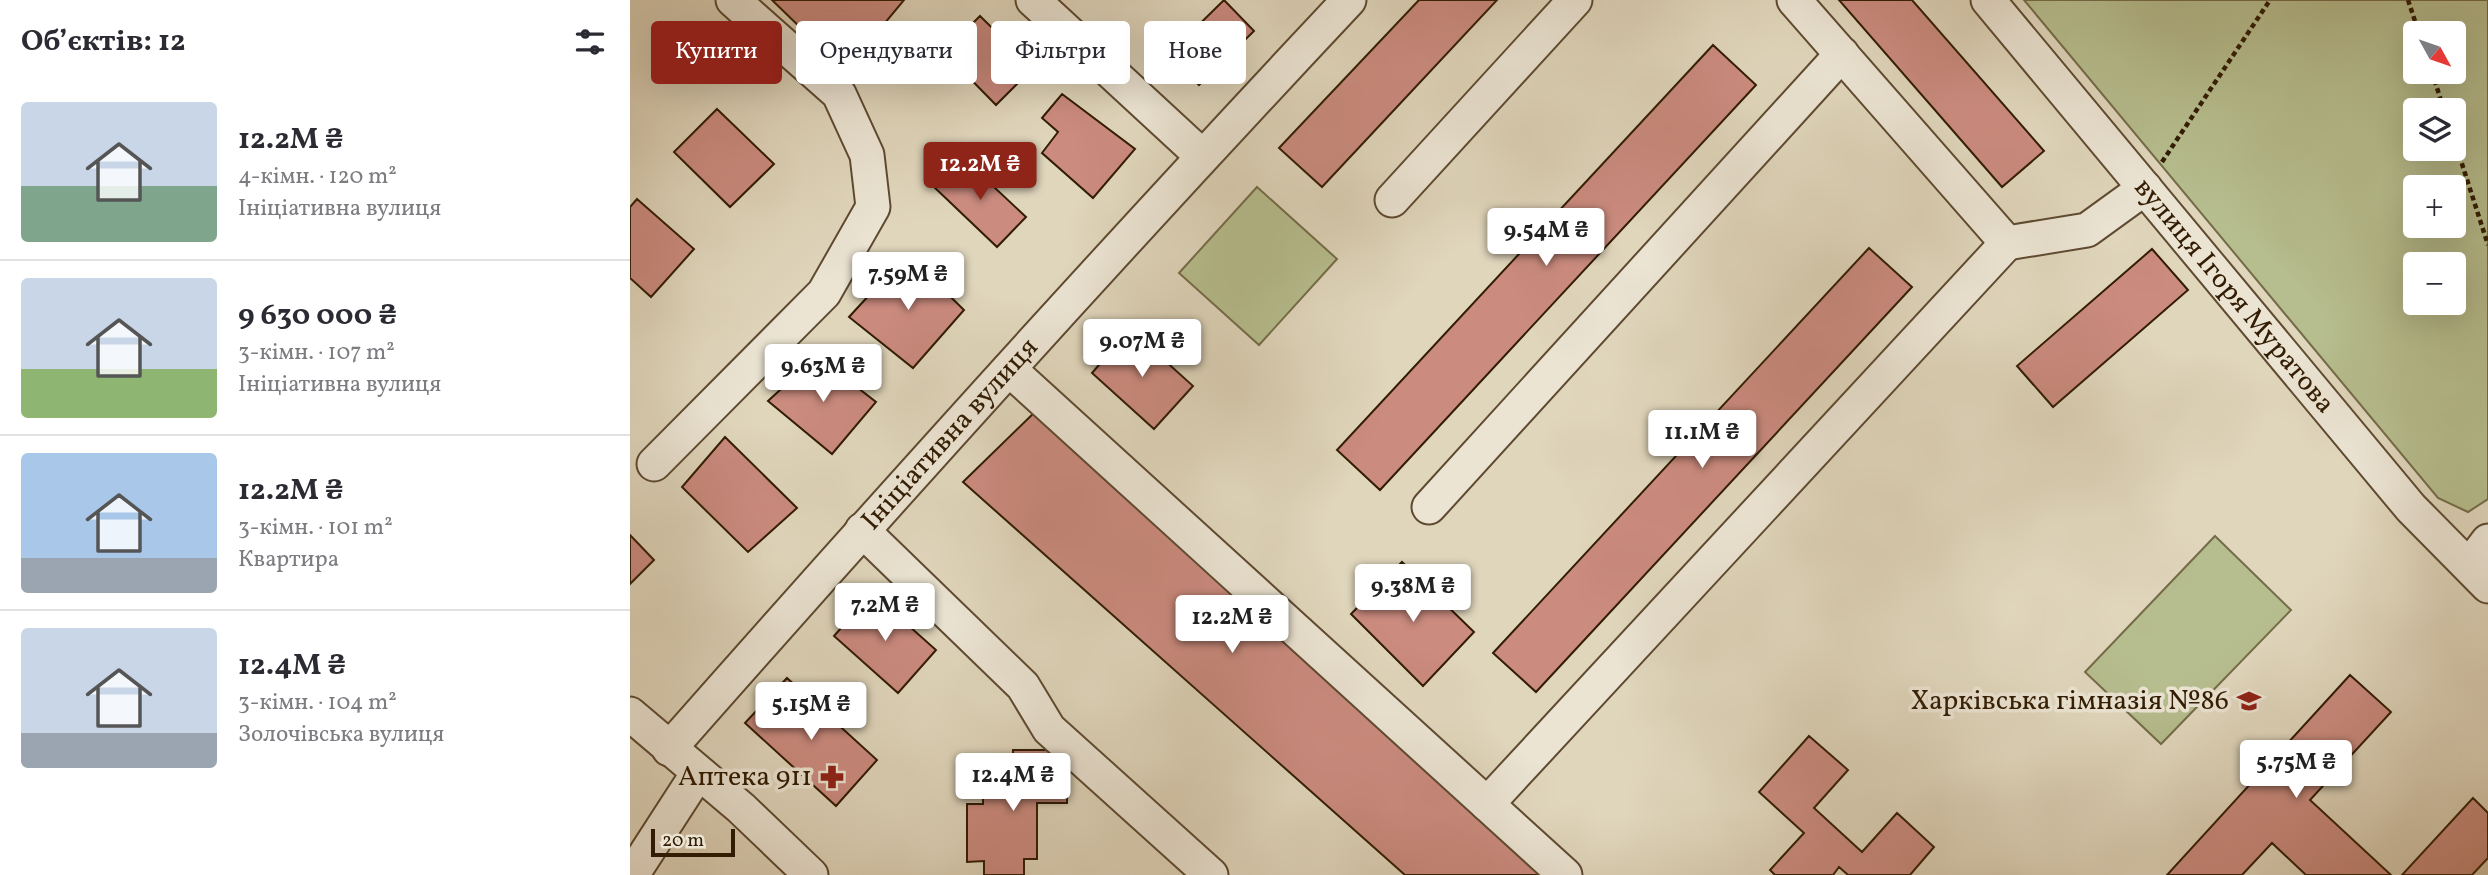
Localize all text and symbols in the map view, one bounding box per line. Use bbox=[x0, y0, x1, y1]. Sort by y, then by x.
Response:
text: Об’єктів: 12 bbox=[21, 21, 186, 63]
chip: Купити bbox=[651, 21, 782, 84]
chip: Орендувати bbox=[796, 21, 977, 84]
chip: Фільтри bbox=[991, 21, 1130, 84]
chip: Нове bbox=[1144, 21, 1246, 84]
north arrow bbox=[2403, 21, 2466, 84]
map controls bbox=[2403, 21, 2466, 315]
icon: filters bbox=[571, 23, 609, 61]
button: layers bbox=[2403, 98, 2466, 161]
text: 12.2M ₴ bbox=[238, 119, 344, 161]
icon: home bbox=[77, 130, 161, 214]
pin: 12.2M ₴ bbox=[915, 142, 1045, 202]
text: 12.2M ₴ bbox=[940, 149, 1020, 181]
text: 4-кімн. · 120 m² bbox=[238, 161, 397, 193]
street label: вулиця Ігоря Муратова bbox=[2125, 170, 2344, 422]
button: + bbox=[2403, 175, 2466, 238]
text: Ініціативна вулиця bbox=[238, 193, 441, 225]
pin: 9.54M ₴ bbox=[1481, 208, 1611, 268]
text: 9.54M ₴ bbox=[1503, 215, 1589, 247]
pin: 7.59M ₴ bbox=[843, 252, 973, 312]
button: − bbox=[2403, 252, 2466, 315]
text: 7.59M ₴ bbox=[868, 259, 948, 291]
text: 9 630 000 ₴ bbox=[238, 295, 397, 337]
icon: home bbox=[77, 306, 161, 390]
pin: 9.07M ₴ bbox=[1077, 320, 1207, 379]
text: 9.07M ₴ bbox=[1099, 326, 1185, 358]
street label: Ініціативна вулиця bbox=[853, 329, 1047, 539]
text: 3-кімн. · 107 m² bbox=[238, 337, 395, 369]
pin: 9.63M ₴ bbox=[758, 344, 888, 404]
text: 9.63M ₴ bbox=[781, 351, 865, 383]
text: Ініціативна вулиця bbox=[238, 369, 441, 401]
pin: 11.1M ₴ bbox=[1637, 410, 1767, 470]
text: 11.1M ₴ bbox=[1664, 417, 1740, 449]
text: 12.2M ₴ bbox=[238, 470, 344, 512]
icon: home bbox=[77, 481, 161, 565]
text: 3-кімн. · 101 m² bbox=[238, 512, 393, 544]
text: Квартира bbox=[238, 544, 339, 576]
pin: 9.38M ₴ bbox=[1348, 564, 1478, 624]
text: 9.38M ₴ bbox=[1371, 571, 1455, 603]
pin: 7.2M ₴ bbox=[828, 584, 942, 643]
text: 7.2M ₴ bbox=[851, 590, 919, 622]
pin: 12.2M ₴ bbox=[1167, 596, 1297, 655]
text: 12.2M ₴ bbox=[1192, 602, 1272, 634]
text: 12.4M ₴ bbox=[238, 645, 346, 687]
icon: home bbox=[77, 656, 161, 740]
pin: 5.15M ₴ bbox=[746, 682, 876, 742]
place label: Харківська гімназія №86 bbox=[1910, 682, 2229, 721]
text: 3-кімн. · 104 m² bbox=[238, 687, 397, 719]
school or university icon: Харківська гімназія №86 bbox=[2235, 687, 2263, 715]
text: 5.15M ₴ bbox=[771, 689, 851, 721]
text: Золочівська вулиця bbox=[238, 719, 444, 751]
pin: 5.75M ₴ bbox=[2231, 740, 2361, 800]
text: 5.75M ₴ bbox=[2256, 747, 2336, 779]
pin: 12.4M ₴ bbox=[948, 754, 1078, 813]
place label: Аптека 911 bbox=[678, 758, 812, 797]
text: 12.4M ₴ bbox=[972, 760, 1054, 792]
pharmacy icon: Аптека 911 bbox=[818, 763, 846, 791]
scale bar bbox=[651, 826, 735, 858]
text: 20 m bbox=[662, 828, 704, 854]

